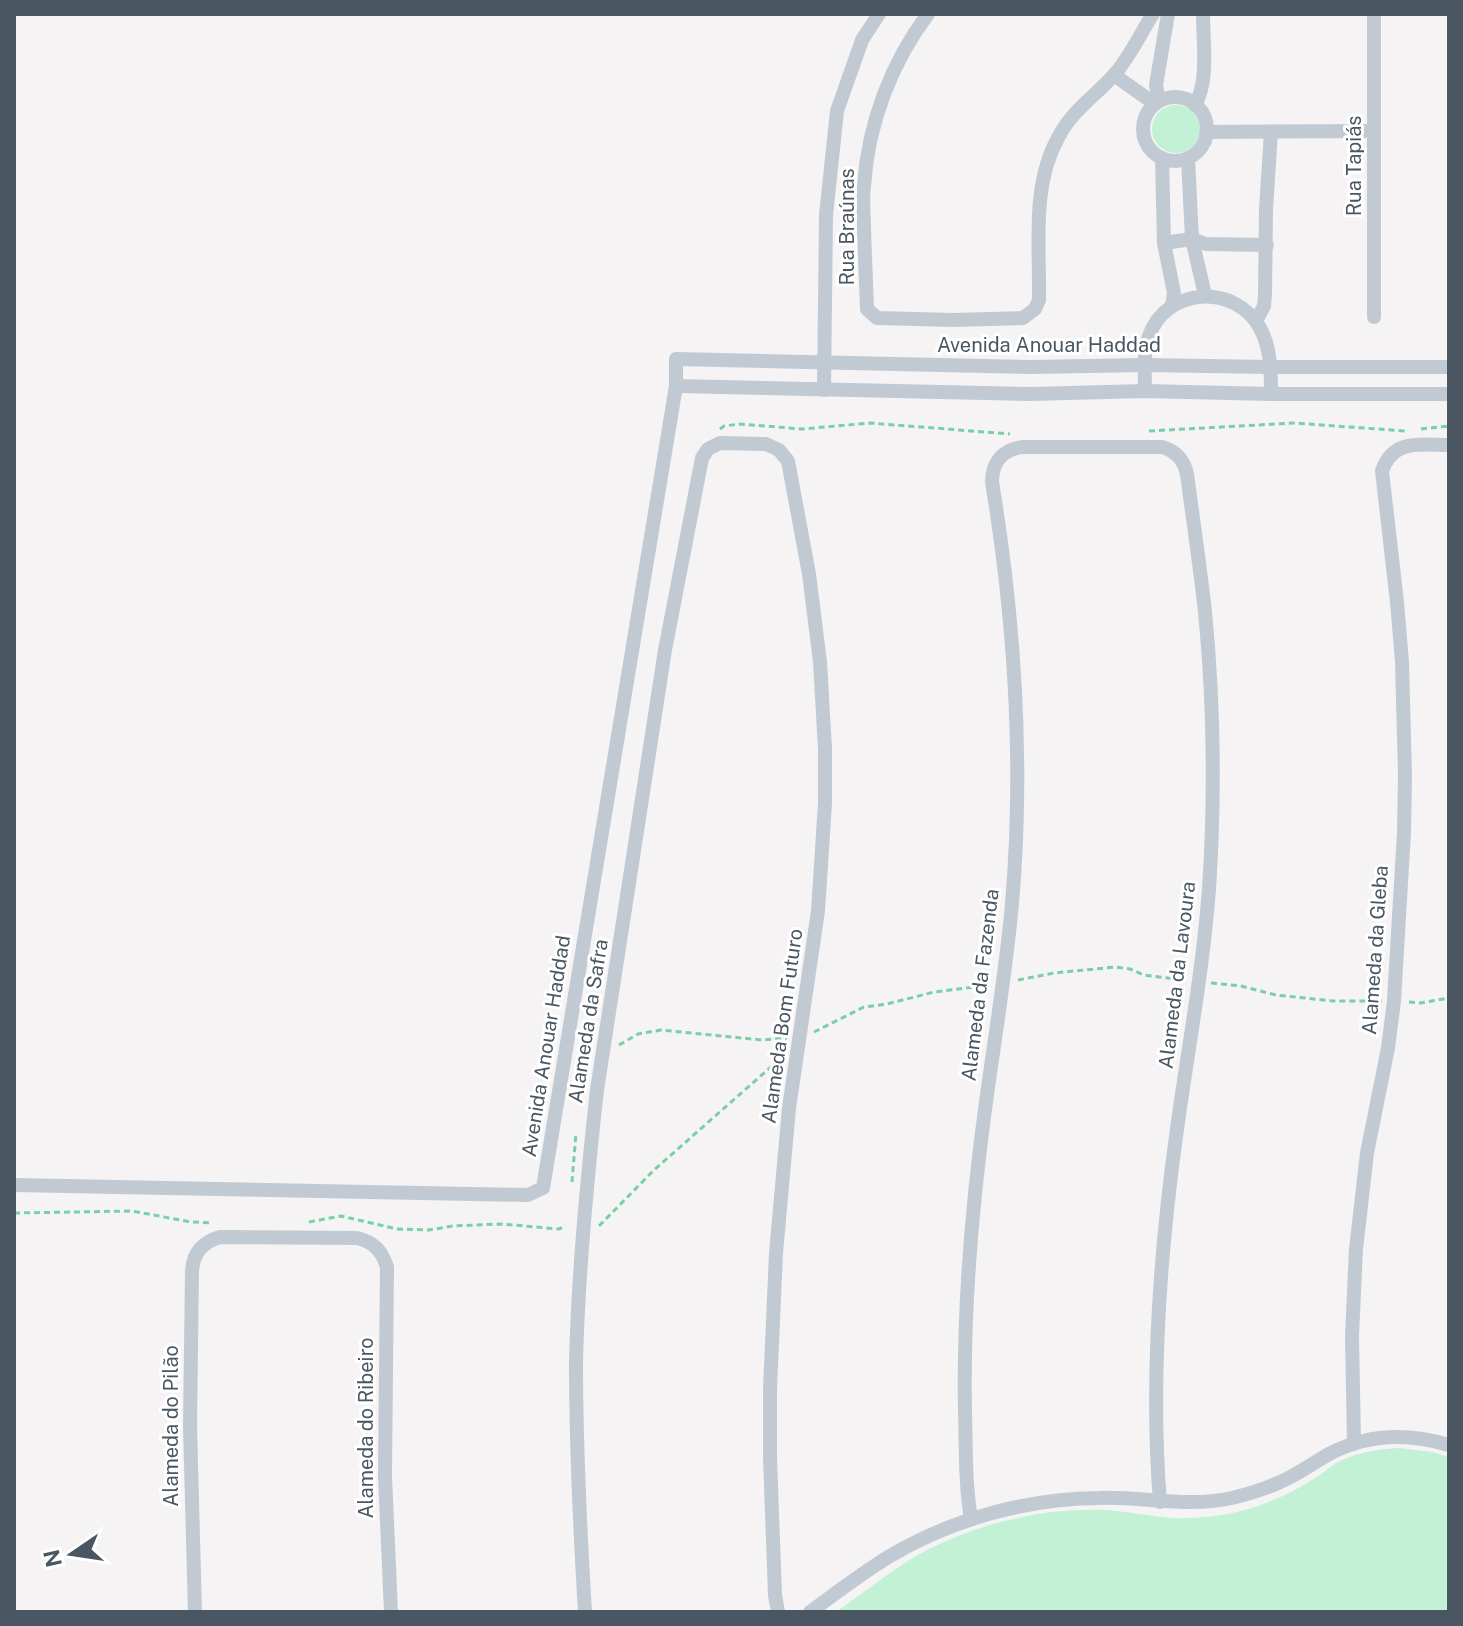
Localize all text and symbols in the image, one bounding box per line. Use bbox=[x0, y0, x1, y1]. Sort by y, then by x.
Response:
street label: Rua Tapiás bbox=[1342, 116, 1366, 216]
street label: Rua Braúnas bbox=[835, 168, 859, 286]
street label: Avenida Anouar Haddad bbox=[937, 333, 1161, 357]
street label: Alameda da Gleba bbox=[1357, 865, 1393, 1035]
street label: Alameda da Lavoura bbox=[1154, 880, 1200, 1070]
street label: Alameda da Fazenda bbox=[956, 888, 1004, 1082]
street label: Alameda Bom Futuro bbox=[756, 927, 808, 1125]
street label: Avenida Anouar Haddad bbox=[517, 933, 575, 1159]
street label: Alameda da Safra bbox=[563, 937, 613, 1105]
street label: Alameda do Ribeiro bbox=[354, 1337, 378, 1519]
street label: Alameda do Pilão bbox=[159, 1345, 183, 1507]
north arrow bbox=[32, 1514, 112, 1594]
text: N bbox=[38, 1547, 67, 1570]

